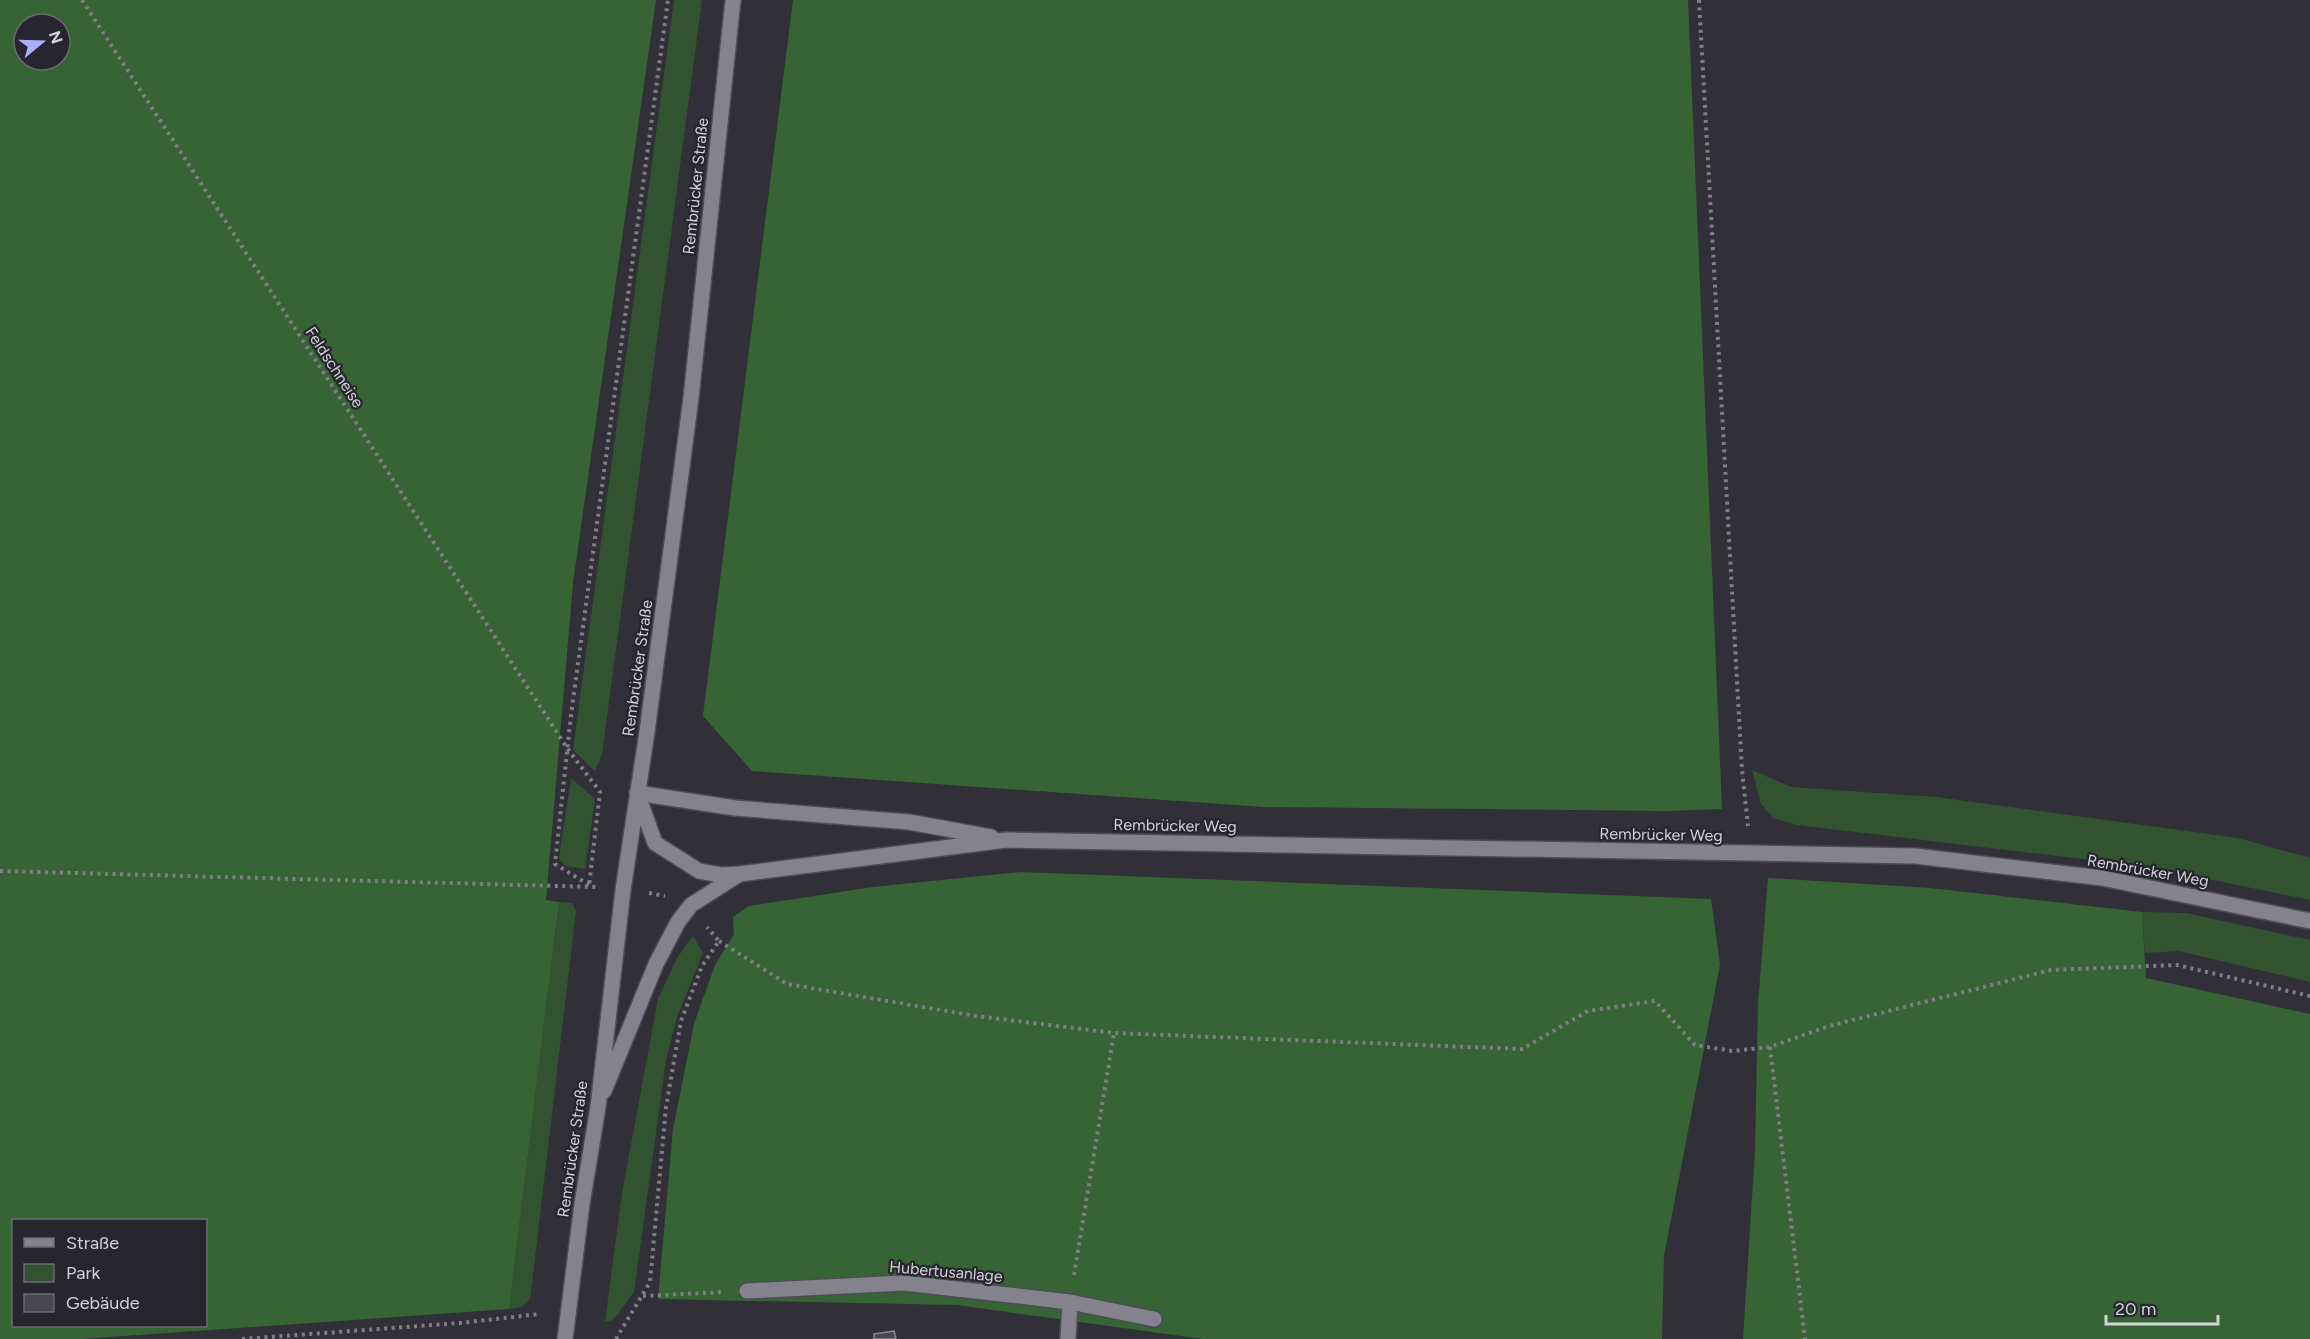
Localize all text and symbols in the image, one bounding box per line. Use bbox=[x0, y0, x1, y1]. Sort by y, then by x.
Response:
north arrow bbox=[12, 12, 72, 72]
text: N bbox=[45, 28, 67, 46]
street label: Rembrücker Straße bbox=[679, 116, 712, 255]
street label: Feldschneise bbox=[301, 323, 368, 412]
street label: Rembrücker Straße bbox=[619, 598, 657, 738]
street label: Rembrücker Weg bbox=[1113, 815, 1237, 836]
street label: Rembrücker Weg bbox=[1599, 824, 1723, 845]
street label: Rembrücker Weg bbox=[2086, 850, 2210, 891]
street label: Rembrücker Straße bbox=[554, 1079, 592, 1219]
legend bbox=[12, 1219, 207, 1327]
text: Straße bbox=[66, 1232, 119, 1254]
street label: Hubertusanlage bbox=[888, 1257, 1004, 1286]
text: Park bbox=[66, 1262, 101, 1284]
scale bar bbox=[2106, 1288, 2218, 1326]
text: Gebäude bbox=[66, 1292, 140, 1314]
text: 20 m bbox=[2115, 1298, 2156, 1320]

